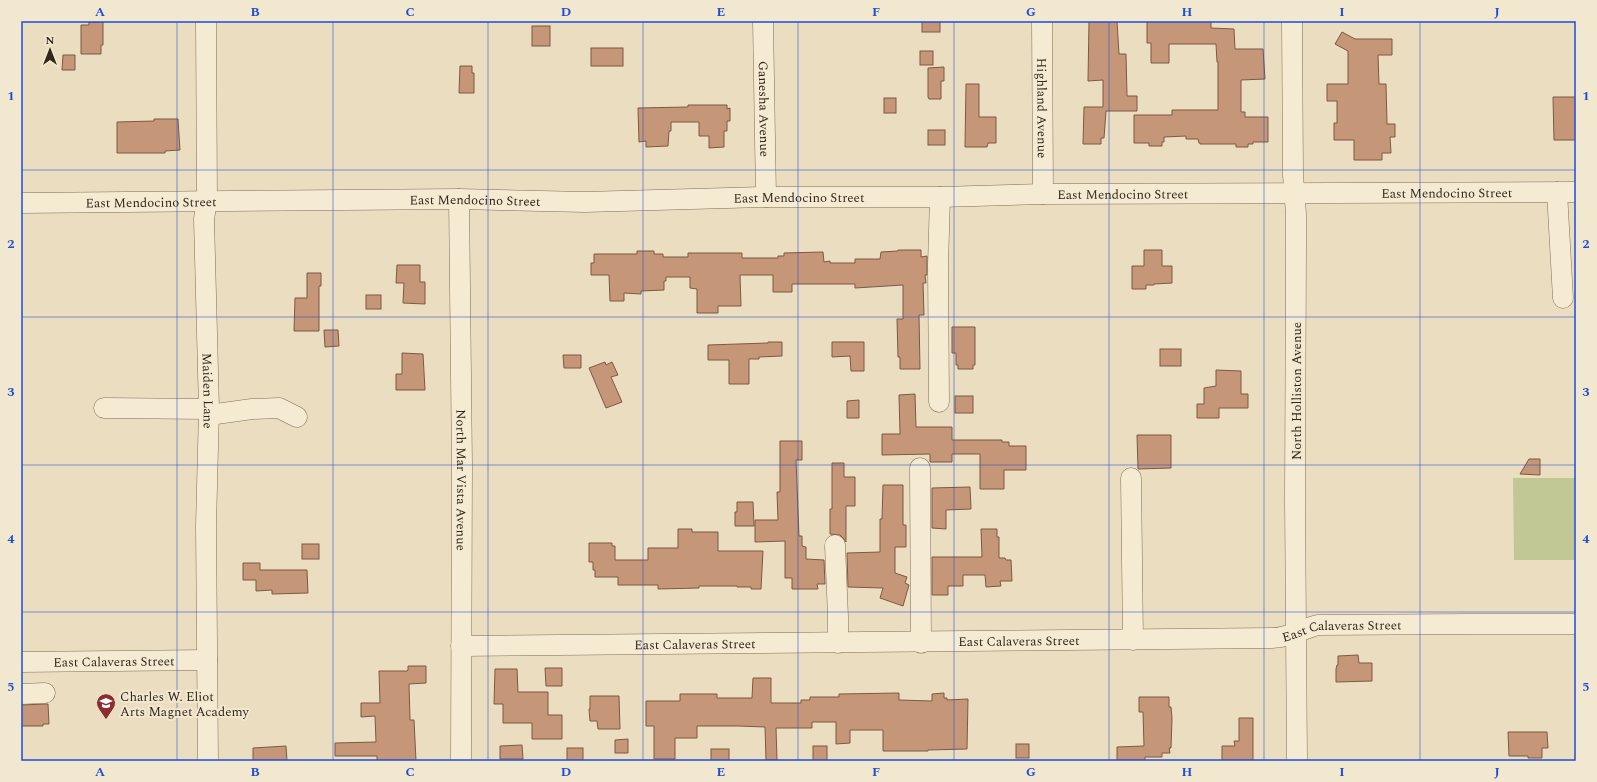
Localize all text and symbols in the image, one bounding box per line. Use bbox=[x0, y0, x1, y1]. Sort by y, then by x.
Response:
text: A bbox=[95, 2, 105, 22]
text: B bbox=[250, 2, 260, 22]
text: C bbox=[405, 2, 415, 22]
text: D bbox=[561, 2, 571, 22]
text: E bbox=[717, 2, 726, 22]
text: F bbox=[872, 2, 880, 22]
text: G bbox=[1026, 2, 1036, 22]
text: H bbox=[1182, 2, 1193, 22]
text: I bbox=[1339, 2, 1345, 22]
text: J bbox=[1494, 2, 1500, 22]
north arrow bbox=[30, 30, 70, 70]
text: N bbox=[46, 32, 55, 49]
street label: Highland Avenue bbox=[1031, 58, 1052, 158]
street label: Ganesha Avenue bbox=[753, 61, 774, 157]
text: 1 bbox=[7, 86, 15, 106]
text: 1 bbox=[1582, 86, 1590, 106]
street label: East Mendocino Street bbox=[1381, 183, 1513, 204]
street label: East Mendocino Street bbox=[1057, 184, 1189, 205]
street label: East Mendocino Street bbox=[733, 188, 865, 209]
street label: East Mendocino Street bbox=[409, 190, 541, 212]
street label: East Mendocino Street bbox=[85, 192, 217, 213]
text: 2 bbox=[7, 234, 15, 254]
text: 2 bbox=[1582, 234, 1590, 254]
street label: North Holliston Avenue bbox=[1287, 322, 1307, 460]
street label: Maiden Lane bbox=[197, 353, 218, 429]
text: 3 bbox=[7, 382, 15, 402]
text: 3 bbox=[1582, 382, 1590, 402]
street label: North Mar Vista Avenue bbox=[450, 409, 471, 551]
text: 4 bbox=[7, 529, 15, 549]
text: 4 bbox=[1582, 529, 1590, 549]
street label: East Calaveras Street bbox=[1280, 615, 1402, 648]
street label: East Calaveras Street bbox=[958, 631, 1080, 652]
street label: East Calaveras Street bbox=[634, 634, 756, 655]
street label: East Calaveras Street bbox=[53, 651, 175, 673]
text: 5 bbox=[7, 677, 15, 697]
text: 5 bbox=[1582, 677, 1590, 697]
place label: Charles W. Eliot Arts Magnet Academy bbox=[120, 687, 249, 722]
school or university icon: Charles W. Eliot Arts Magnet Academy bbox=[95, 692, 117, 720]
text: A bbox=[95, 762, 105, 782]
text: B bbox=[250, 762, 260, 782]
text: C bbox=[405, 762, 415, 782]
text: D bbox=[561, 762, 571, 782]
text: E bbox=[717, 762, 726, 782]
text: F bbox=[872, 762, 880, 782]
text: G bbox=[1026, 762, 1036, 782]
text: H bbox=[1182, 762, 1193, 782]
text: I bbox=[1339, 762, 1345, 782]
text: J bbox=[1494, 762, 1500, 782]

